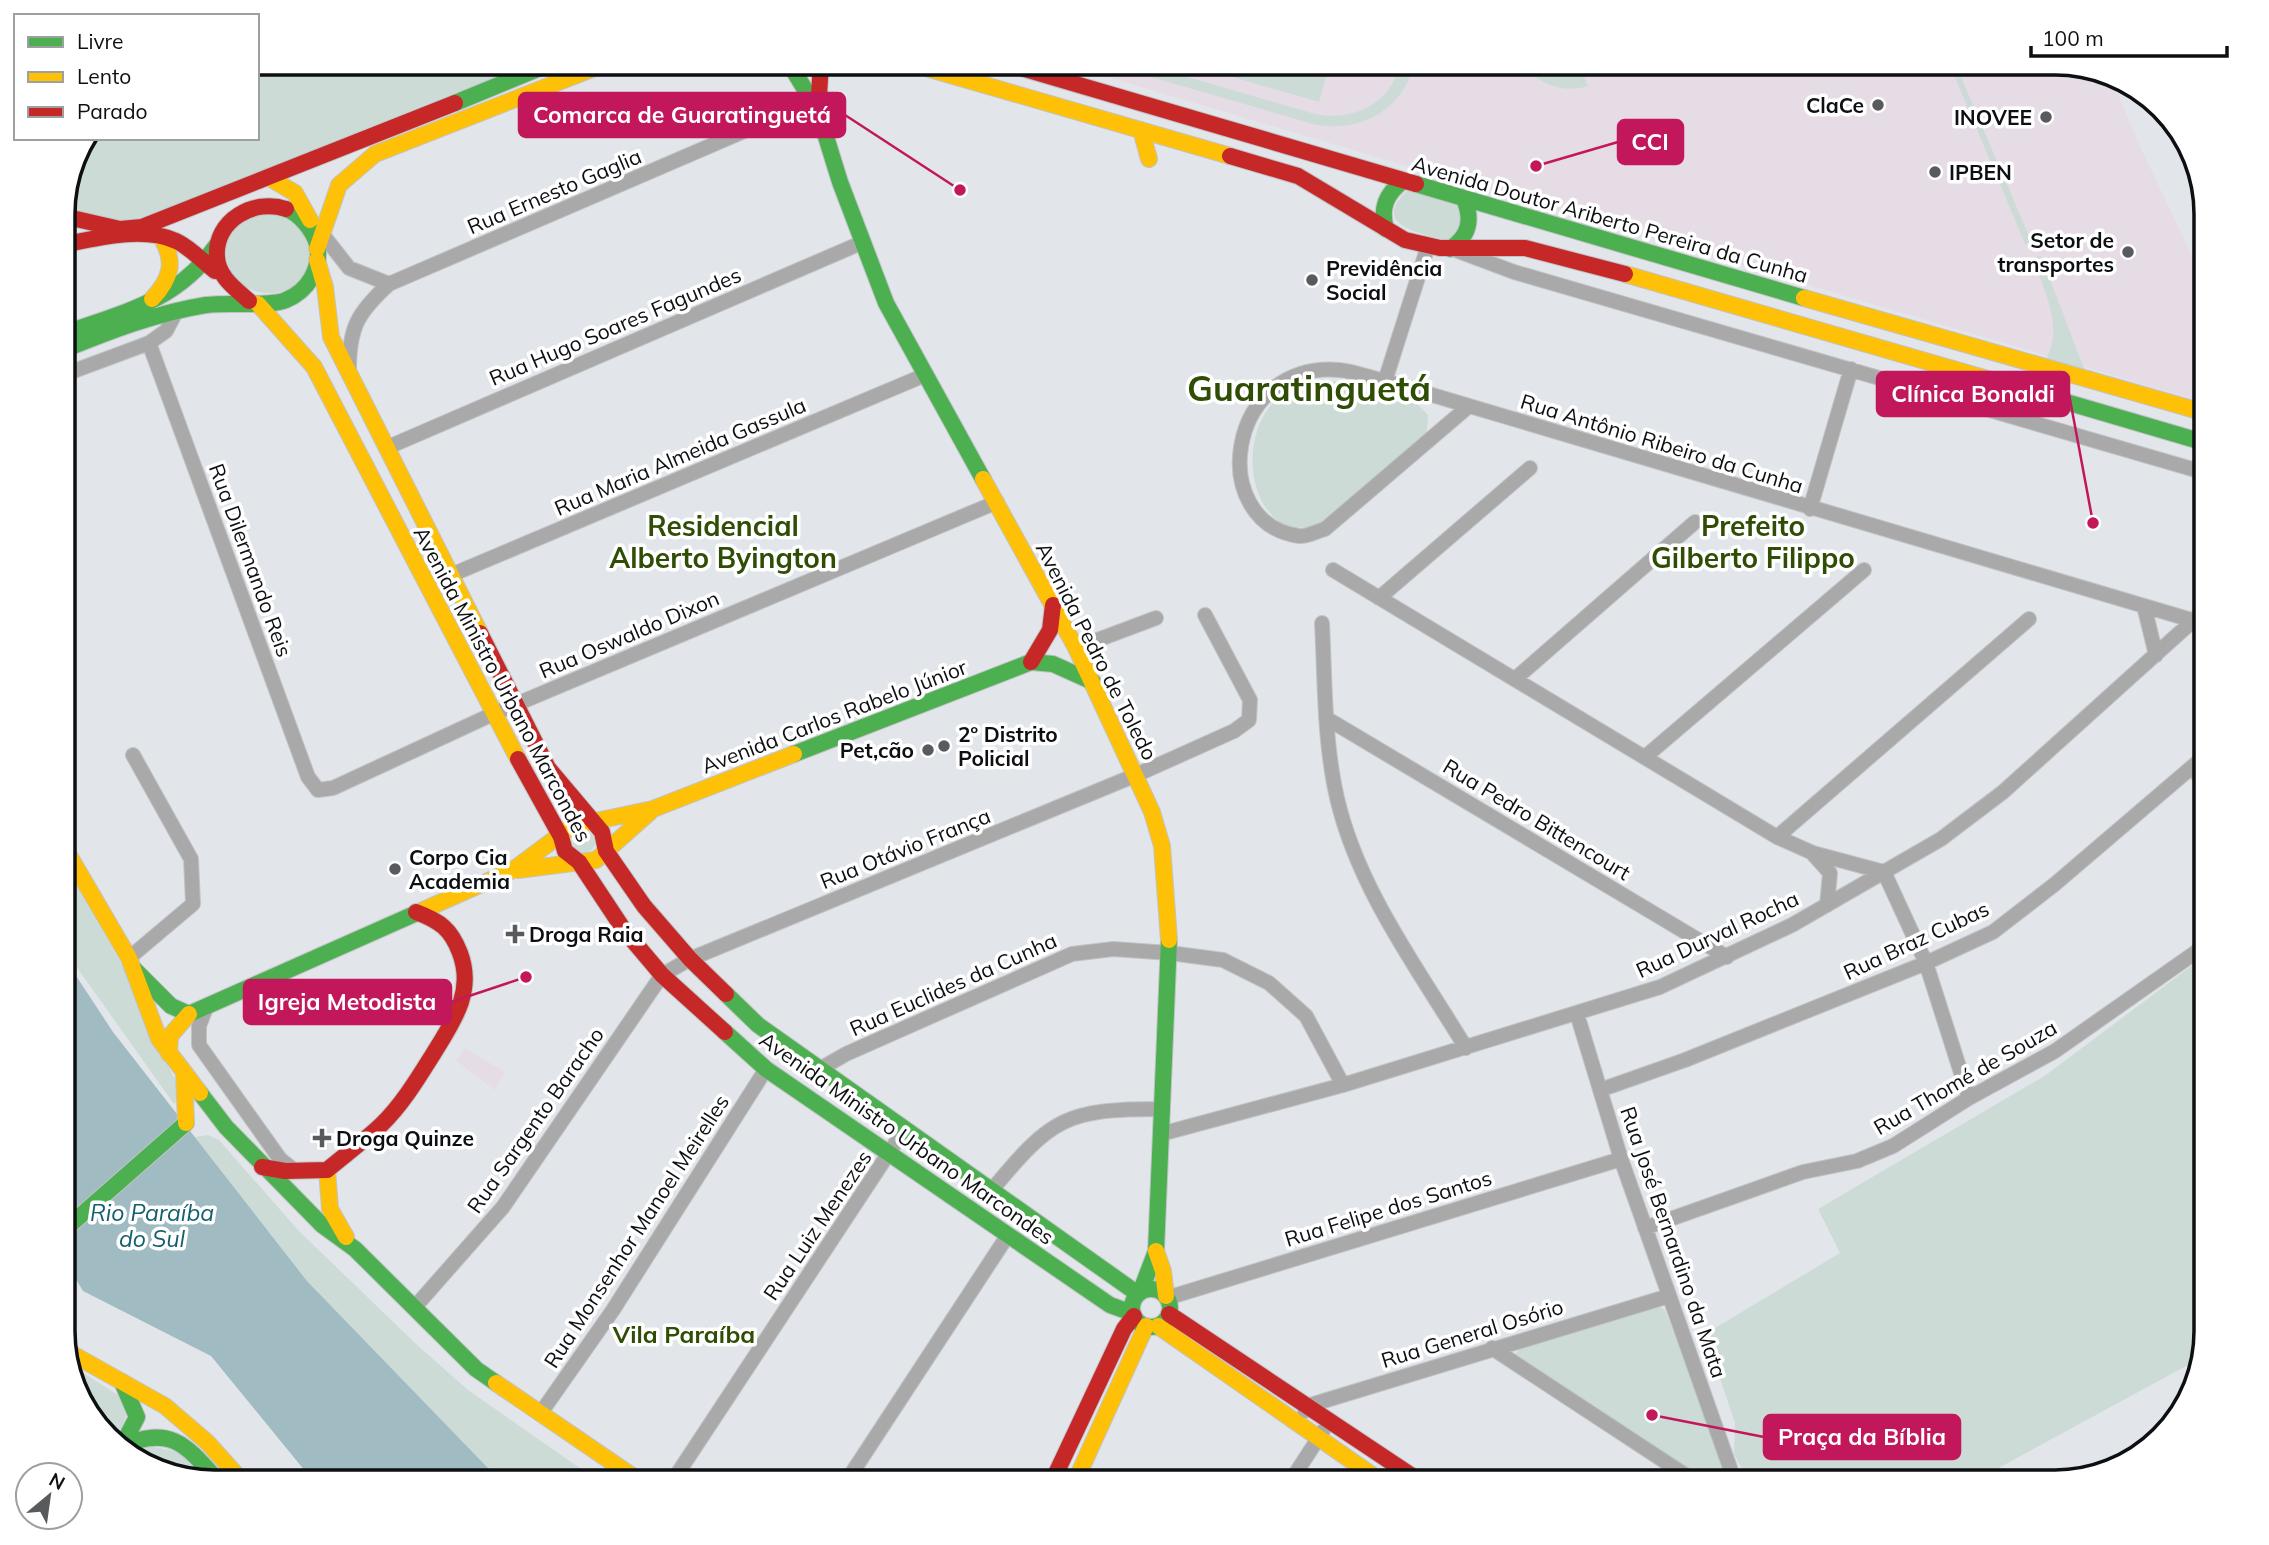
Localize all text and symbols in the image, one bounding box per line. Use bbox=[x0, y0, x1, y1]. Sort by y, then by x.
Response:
legend bbox=[14, 14, 259, 140]
scale bar bbox=[2031, 14, 2227, 58]
text: 100 m bbox=[2042, 25, 2104, 51]
text: Livre bbox=[77, 28, 124, 54]
text: Lento bbox=[77, 63, 131, 89]
place label: ClaCe bbox=[1806, 92, 1864, 118]
callout: Comarca de Guaratinguetá bbox=[519, 93, 845, 137]
marker: ClaCe bbox=[1870, 97, 1886, 113]
text: Parado bbox=[77, 98, 147, 124]
text: Comarca de Guaratinguetá bbox=[533, 100, 831, 129]
place label: INOVEE bbox=[1954, 104, 2032, 130]
marker: INOVEE bbox=[2038, 109, 2054, 125]
callout: CCI bbox=[1618, 120, 1683, 164]
text: CCI bbox=[1631, 127, 1669, 156]
street label: Rua Ernesto Gaglia bbox=[463, 143, 645, 239]
street label: Avenida Doutor Ariberto Pereira da Cunha bbox=[1409, 150, 1811, 288]
place label: IPBEN bbox=[1949, 159, 2012, 185]
marker: IPBEN bbox=[1927, 164, 1943, 180]
place label: Setor de transportes bbox=[1998, 227, 2114, 277]
marker: Setor de transportes bbox=[2120, 244, 2136, 260]
place label: Previdência Social bbox=[1326, 255, 1442, 305]
street label: Rua Hugo Soares Fagundes bbox=[485, 261, 745, 391]
marker: Previdência Social bbox=[1304, 272, 1320, 288]
district label: Guaratinguetá bbox=[1187, 366, 1431, 410]
callout: Clínica Bonaldi bbox=[1877, 372, 2069, 416]
text: Clínica Bonaldi bbox=[1891, 379, 2055, 408]
street label: Rua Antônio Ribeiro da Cunha bbox=[1518, 388, 1806, 498]
street label: Rua Maria Almeida Gassula bbox=[550, 391, 810, 521]
street label: Rua Dilermando Reis bbox=[204, 460, 298, 660]
district label: Residencial Alberto Byington bbox=[609, 508, 837, 575]
district label: Prefeito Gilberto Filippo bbox=[1651, 508, 1855, 575]
street label: Avenida Ministro Urbano Marcondes bbox=[409, 522, 597, 846]
street label: Avenida Pedro de Toledo bbox=[1031, 538, 1163, 764]
street label: Rua Oswaldo Dixon bbox=[535, 584, 723, 684]
street label: Avenida Carlos Rabelo Júnior bbox=[698, 653, 971, 779]
place label: 2º Distrito Policial bbox=[958, 721, 1058, 771]
place label: Pet,cão bbox=[840, 737, 914, 763]
marker: 2º Distrito Policial bbox=[936, 738, 952, 754]
marker: Pet,cão bbox=[920, 742, 936, 758]
street label: Rua Pedro Bittencourt bbox=[1439, 753, 1635, 885]
street label: Rua Otávio França bbox=[816, 802, 994, 894]
place label: Corpo Cia Academia bbox=[409, 844, 510, 894]
marker: Corpo Cia Academia bbox=[387, 861, 403, 877]
street label: Rua Durval Rocha bbox=[1632, 885, 1802, 983]
street label: Rua Braz Cubas bbox=[1839, 895, 1993, 985]
place label: Droga Raia bbox=[529, 921, 644, 947]
marker: Droga Raia bbox=[507, 926, 523, 942]
street label: Rua Euclides da Cunha bbox=[846, 927, 1060, 1041]
callout: Igreja Metodista bbox=[244, 980, 451, 1024]
text: Igreja Metodista bbox=[258, 987, 436, 1016]
street label: Rua Thomé de Souza bbox=[1869, 1014, 2061, 1140]
street label: Rua Sargento Baracho bbox=[461, 1022, 609, 1218]
street label: Avenida Ministro Urbano Marcondes bbox=[755, 1026, 1059, 1250]
street label: Rua Monsenhor Manoel Meirelles bbox=[538, 1089, 734, 1373]
street label: Rua José Bernardino da Mata bbox=[1615, 1103, 1733, 1381]
place label: Droga Quinze bbox=[336, 1125, 474, 1151]
marker: Droga Quinze bbox=[314, 1130, 330, 1146]
street label: Rua Luiz Menezes bbox=[757, 1145, 877, 1305]
street label: Rua Felipe dos Santos bbox=[1281, 1164, 1495, 1252]
water label: Rio Paraíba do Sul bbox=[90, 1198, 214, 1253]
street label: Rua General Osório bbox=[1378, 1293, 1566, 1373]
district label: Vila Paraíba bbox=[612, 1319, 755, 1349]
callout: Praça da Bíblia bbox=[1764, 1415, 1960, 1459]
text: Praça da Bíblia bbox=[1778, 1422, 1946, 1451]
north arrow bbox=[14, 1461, 84, 1531]
text: N bbox=[45, 1467, 69, 1495]

